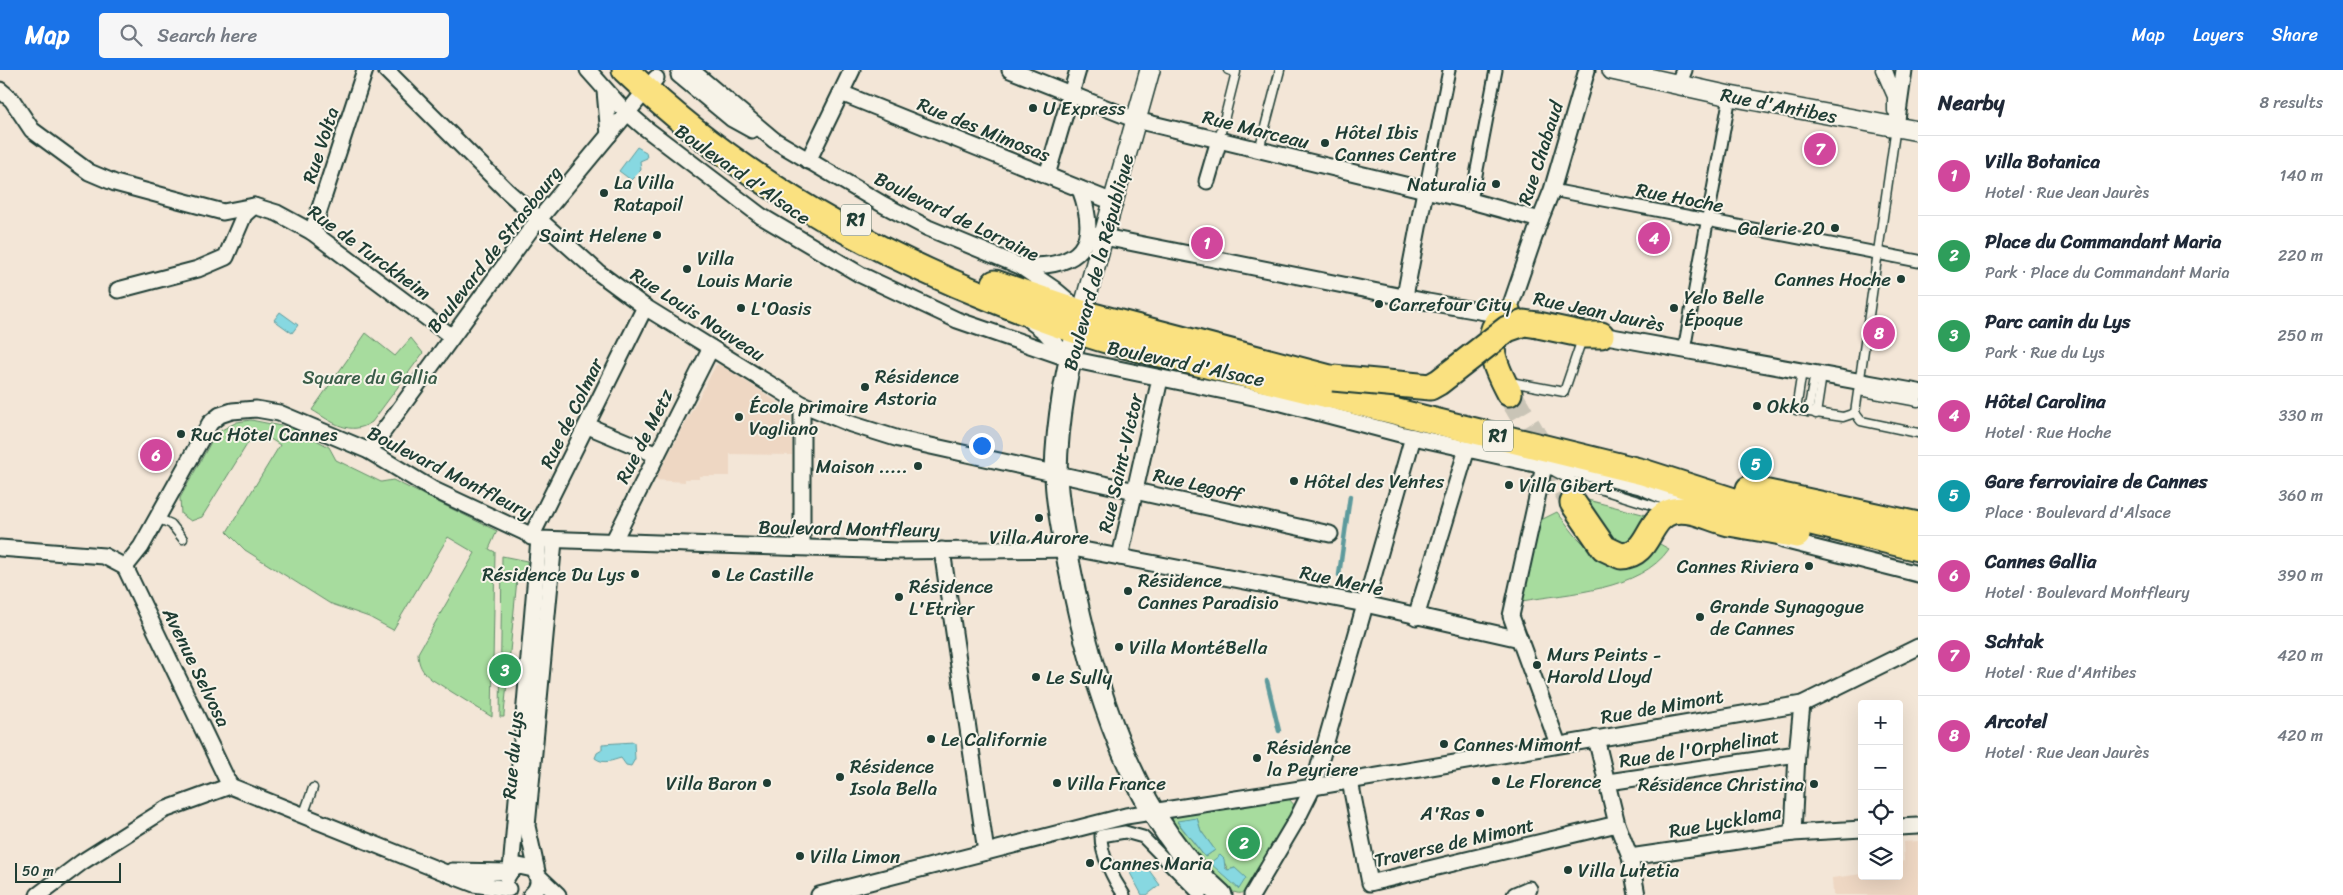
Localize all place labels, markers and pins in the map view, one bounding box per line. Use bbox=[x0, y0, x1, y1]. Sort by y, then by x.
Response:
place label: U Express bbox=[1043, 92, 1126, 125]
marker: U Express bbox=[1027, 102, 1039, 114]
place label: Hôtel Ibis Cannes Centre bbox=[1335, 116, 1457, 171]
pin: 7 bbox=[1804, 130, 1836, 168]
marker: Hôtel Ibis Cannes Centre bbox=[1319, 137, 1331, 149]
place label: La Villa Ratapoil bbox=[614, 166, 684, 221]
place label: Naturalia bbox=[1407, 168, 1486, 201]
marker: Naturalia bbox=[1490, 178, 1502, 190]
marker: La Villa Ratapoil bbox=[598, 187, 610, 199]
place label: Galerie 20 bbox=[1738, 212, 1825, 245]
place label: Saint Helene bbox=[539, 219, 647, 252]
pin: 4 bbox=[1638, 219, 1670, 257]
marker: Galerie 20 bbox=[1829, 222, 1841, 234]
pin: 1 bbox=[1191, 224, 1223, 262]
marker: Saint Helene bbox=[651, 229, 663, 241]
place label: Villa Louis Marie bbox=[697, 242, 793, 297]
marker: Villa Louis Marie bbox=[681, 263, 693, 275]
place label: Cannes Hoche bbox=[1775, 263, 1891, 296]
marker: Cannes Hoche bbox=[1895, 273, 1907, 285]
place label: Yelo Belle Époque bbox=[1684, 281, 1764, 336]
place label: Carrefour City bbox=[1389, 288, 1512, 321]
place label: L'Oasis bbox=[751, 292, 812, 325]
marker: Carrefour City bbox=[1373, 298, 1385, 310]
marker: L'Oasis bbox=[735, 302, 747, 314]
marker: Yelo Belle Époque bbox=[1668, 302, 1680, 314]
pin: 8 bbox=[1863, 314, 1895, 352]
place label: Résidence Astoria bbox=[874, 360, 959, 415]
marker: Résidence Astoria bbox=[859, 381, 871, 393]
place label: École primaire Vagliano bbox=[749, 390, 868, 445]
place label: Okko bbox=[1767, 390, 1809, 423]
marker: Okko bbox=[1751, 400, 1763, 412]
marker: École primaire Vagliano bbox=[733, 411, 745, 423]
place label: Ruc Hôtel Cannes bbox=[191, 418, 338, 451]
marker: Ruc Hôtel Cannes bbox=[175, 428, 187, 440]
pin: 6 bbox=[140, 436, 172, 474]
pin: 5 bbox=[1740, 445, 1772, 483]
place label: Maison ..... bbox=[816, 450, 908, 483]
marker: Maison ..... bbox=[912, 460, 924, 472]
place label: Hôtel des Ventes bbox=[1304, 465, 1445, 498]
place label: Villa Gibert bbox=[1519, 469, 1614, 502]
marker: Hôtel des Ventes bbox=[1288, 475, 1300, 487]
marker: Villa Gibert bbox=[1503, 479, 1515, 491]
marker: Villa Aurore bbox=[1033, 512, 1045, 524]
place label: Villa Aurore bbox=[989, 521, 1089, 554]
place label: Cannes Riviera bbox=[1677, 550, 1799, 583]
place label: Résidence Du Lys bbox=[482, 558, 625, 591]
place label: Le Castille bbox=[726, 558, 814, 591]
marker: Cannes Riviera bbox=[1803, 560, 1815, 572]
place label: Résidence Cannes Paradisio bbox=[1138, 564, 1279, 619]
marker: Résidence Du Lys bbox=[629, 568, 641, 580]
marker: Le Castille bbox=[710, 568, 722, 580]
place label: Résidence L'Etrier bbox=[909, 570, 993, 625]
marker: Résidence Cannes Paradisio bbox=[1122, 585, 1134, 597]
place label: Grande Synagogue de Cannes bbox=[1710, 590, 1864, 645]
marker: Résidence L'Etrier bbox=[893, 591, 905, 603]
marker: Grande Synagogue de Cannes bbox=[1694, 611, 1706, 623]
place label: Villa MontéBella bbox=[1129, 631, 1268, 664]
place label: Murs Peints - Harold Lloyd bbox=[1547, 638, 1662, 693]
marker: Villa MontéBella bbox=[1113, 641, 1125, 653]
pin: 3 bbox=[489, 651, 521, 689]
marker: Murs Peints - Harold Lloyd bbox=[1531, 659, 1543, 671]
place label: Le Sully bbox=[1046, 661, 1112, 694]
marker: Le Sully bbox=[1030, 671, 1042, 683]
place label: Le Californie bbox=[941, 723, 1047, 756]
place label: Cannes Mimont bbox=[1454, 728, 1583, 761]
place label: Résidence la Peyriere bbox=[1267, 731, 1359, 786]
marker: Le Californie bbox=[925, 733, 937, 745]
marker: Cannes Mimont bbox=[1438, 738, 1450, 750]
place label: Résidence Isola Bella bbox=[849, 750, 938, 805]
marker: Résidence la Peyriere bbox=[1251, 752, 1263, 764]
place label: Le Florence bbox=[1506, 765, 1602, 798]
place label: Villa Baron bbox=[666, 767, 757, 800]
place label: Villa France bbox=[1067, 767, 1166, 800]
place label: Résidence Christina bbox=[1638, 768, 1804, 801]
marker: Résidence Isola Bella bbox=[834, 771, 846, 783]
marker: Le Florence bbox=[1490, 775, 1502, 787]
marker: Villa Baron bbox=[761, 777, 773, 789]
marker: Villa France bbox=[1051, 777, 1063, 789]
marker: Résidence Christina bbox=[1808, 778, 1820, 790]
place label: A'Ras bbox=[1420, 797, 1470, 830]
marker: A'Ras bbox=[1474, 807, 1486, 819]
pin: 2 bbox=[1228, 824, 1260, 862]
place label: Villa Limon bbox=[810, 840, 900, 873]
place label: Cannes Maria bbox=[1100, 847, 1212, 880]
marker: Villa Limon bbox=[794, 850, 806, 862]
place label: Villa Lutetia bbox=[1578, 854, 1680, 887]
marker: Cannes Maria bbox=[1084, 857, 1096, 869]
marker: Villa Lutetia bbox=[1562, 864, 1574, 876]

